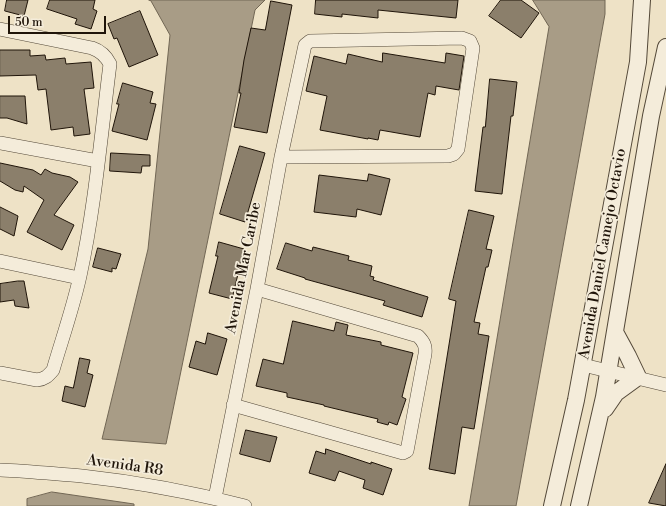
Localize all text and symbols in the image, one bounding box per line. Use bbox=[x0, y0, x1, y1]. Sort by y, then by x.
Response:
scale bar bbox=[10, 8, 108, 34]
text: 50 m bbox=[15, 15, 43, 30]
street label: Avenida Daniel Camejo Octavio bbox=[576, 147, 630, 361]
street label: Avenida Mar Caribe bbox=[222, 201, 266, 335]
street label: Avenida R8 bbox=[86, 452, 164, 480]

